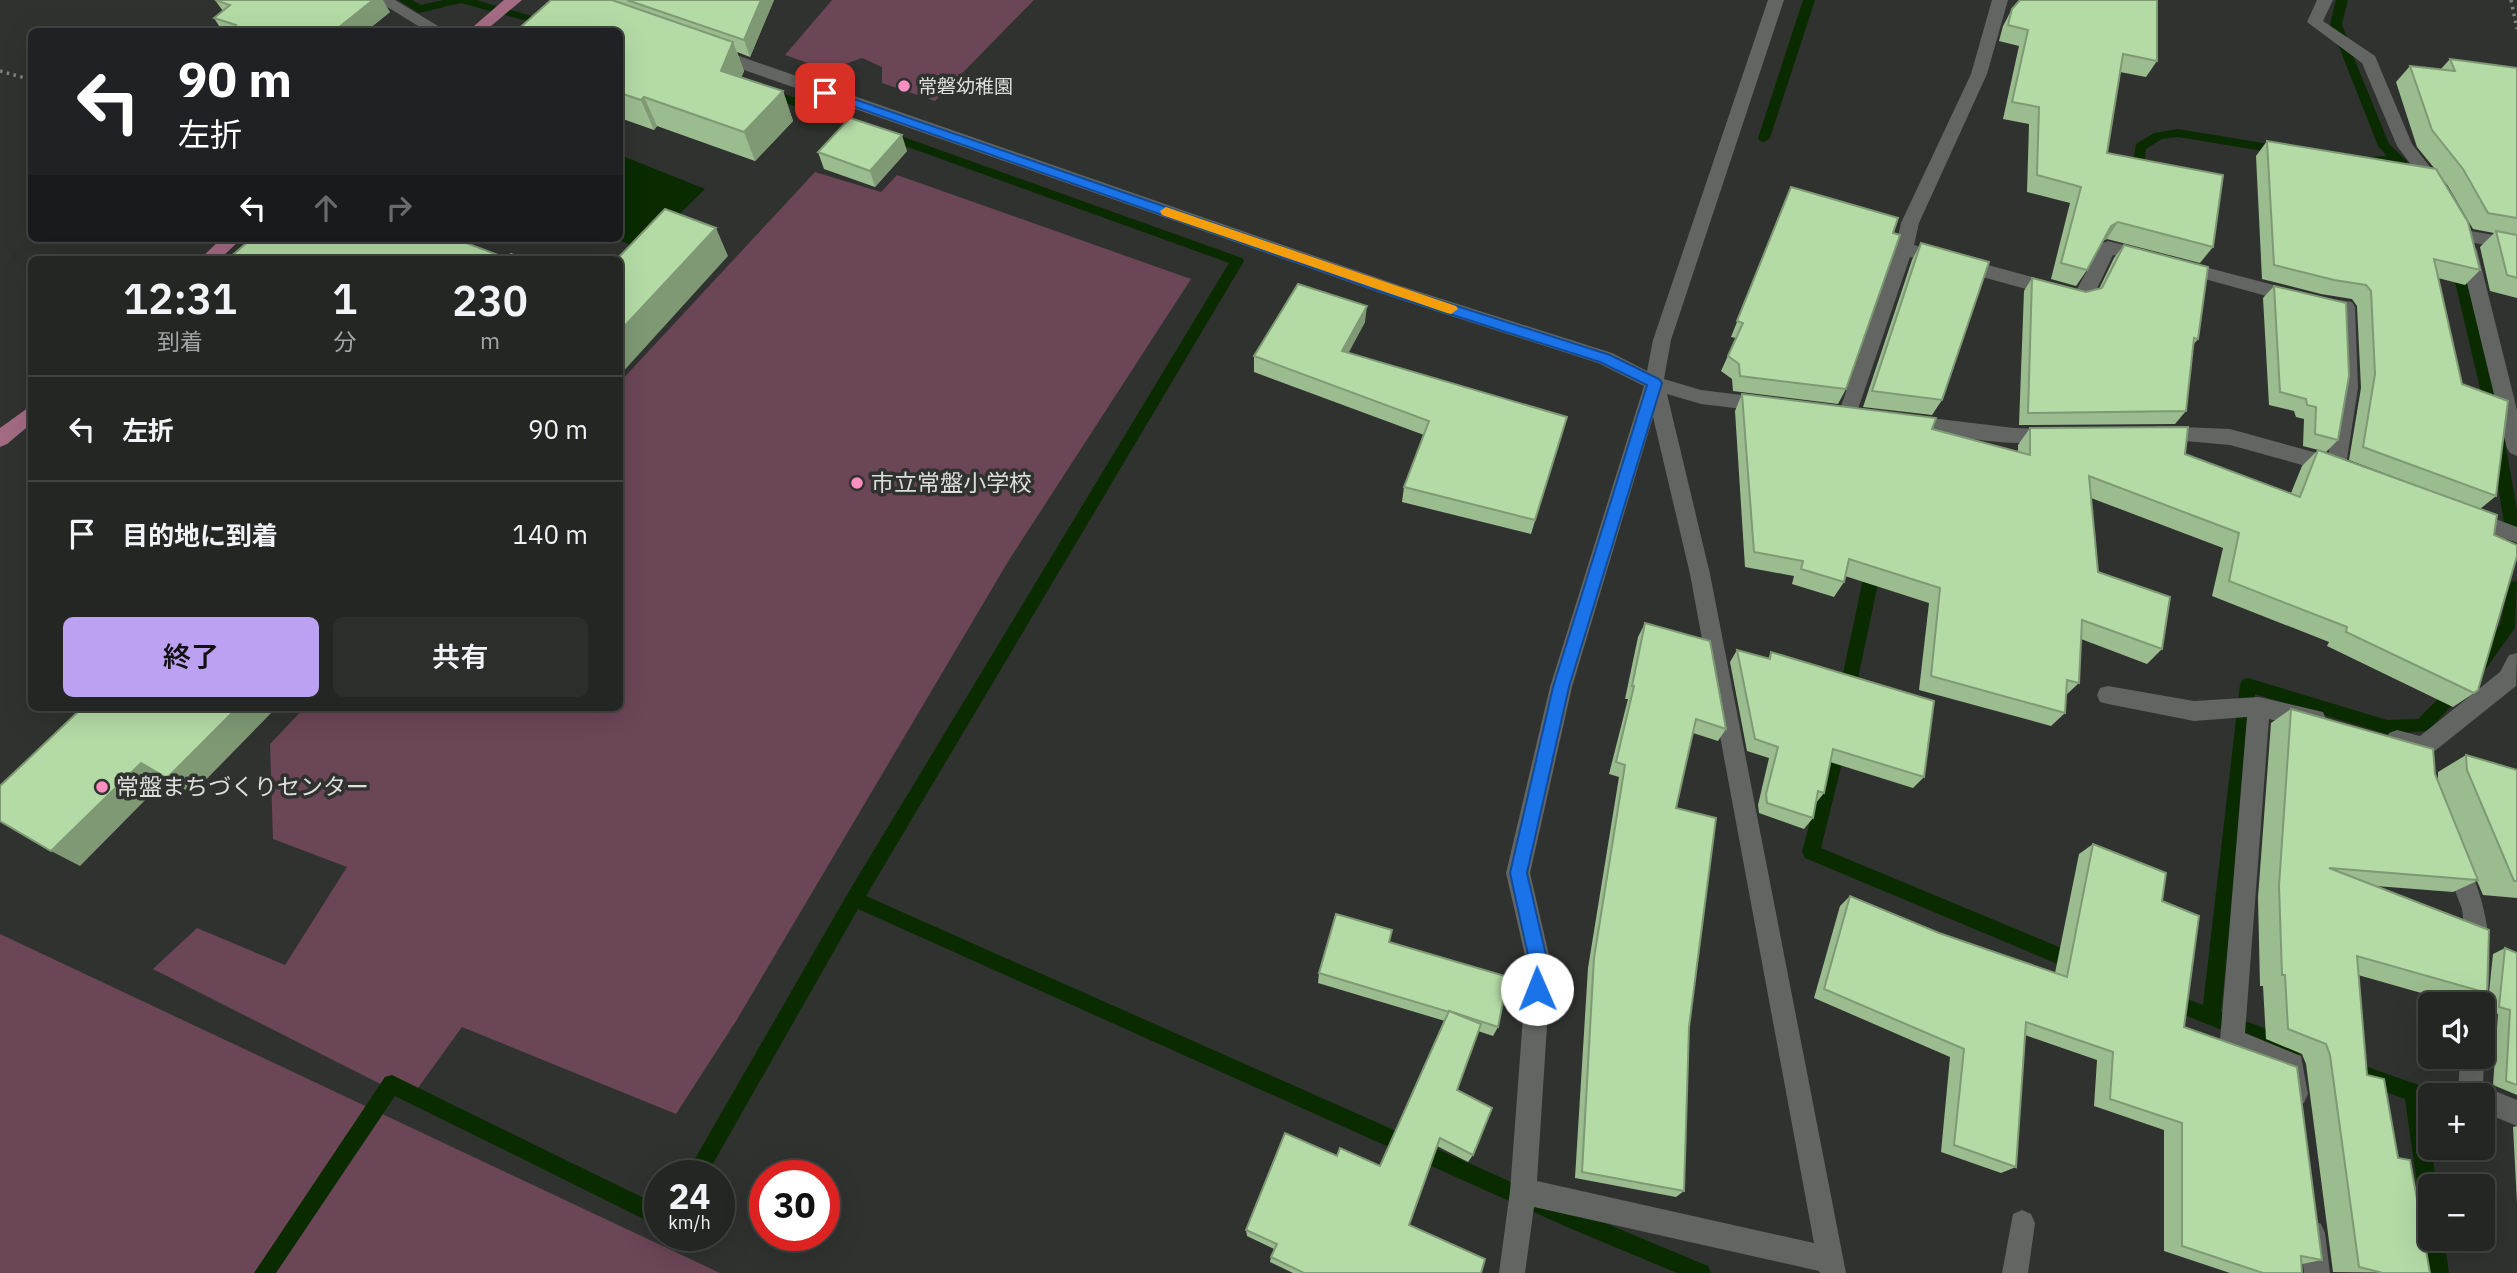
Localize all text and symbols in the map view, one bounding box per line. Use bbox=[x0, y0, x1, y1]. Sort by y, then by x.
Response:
text: 90 m bbox=[178, 47, 292, 110]
icon: left bbox=[63, 56, 154, 147]
pin bbox=[795, 63, 855, 123]
icon: arrive bbox=[806, 74, 844, 112]
place label: 常磐幼稚園 bbox=[918, 74, 1013, 98]
marker: 常磐幼稚園 bbox=[896, 78, 912, 94]
text: 左折 bbox=[178, 113, 242, 155]
icon: left bbox=[234, 189, 272, 227]
icon: ahead bbox=[307, 189, 345, 227]
icon: right bbox=[380, 189, 418, 227]
text: 12:31 bbox=[123, 271, 237, 326]
text: 1 bbox=[332, 271, 357, 326]
text: 230 bbox=[452, 273, 528, 328]
text: m bbox=[480, 325, 500, 355]
text: 到着 bbox=[157, 326, 203, 356]
text: 分 bbox=[333, 326, 356, 356]
icon: left bbox=[63, 410, 101, 448]
text: 90 m bbox=[528, 412, 588, 446]
text: 左折 bbox=[122, 413, 174, 447]
place label: 市立常盤小学校 bbox=[871, 467, 1032, 497]
marker: 市立常盤小学校 bbox=[849, 475, 865, 491]
icon: arrive bbox=[63, 515, 101, 553]
text: 140 m bbox=[512, 517, 588, 551]
text: 目的地に到着 bbox=[122, 518, 278, 552]
button: 終了 bbox=[63, 617, 319, 697]
button: 共有 bbox=[333, 617, 588, 697]
place label: 常盤まちづくりセンター bbox=[116, 771, 369, 801]
marker: 常盤まちづくりセンター bbox=[94, 779, 110, 795]
position arrow bbox=[1500, 952, 1574, 1026]
map controls bbox=[2418, 992, 2495, 1251]
button: sound bbox=[2418, 992, 2495, 1069]
button: + bbox=[2418, 1083, 2495, 1160]
speed limit sign: 30 bbox=[749, 1160, 840, 1251]
text: 24 bbox=[668, 1173, 711, 1219]
button: − bbox=[2418, 1174, 2495, 1251]
text: km/h bbox=[668, 1211, 711, 1234]

